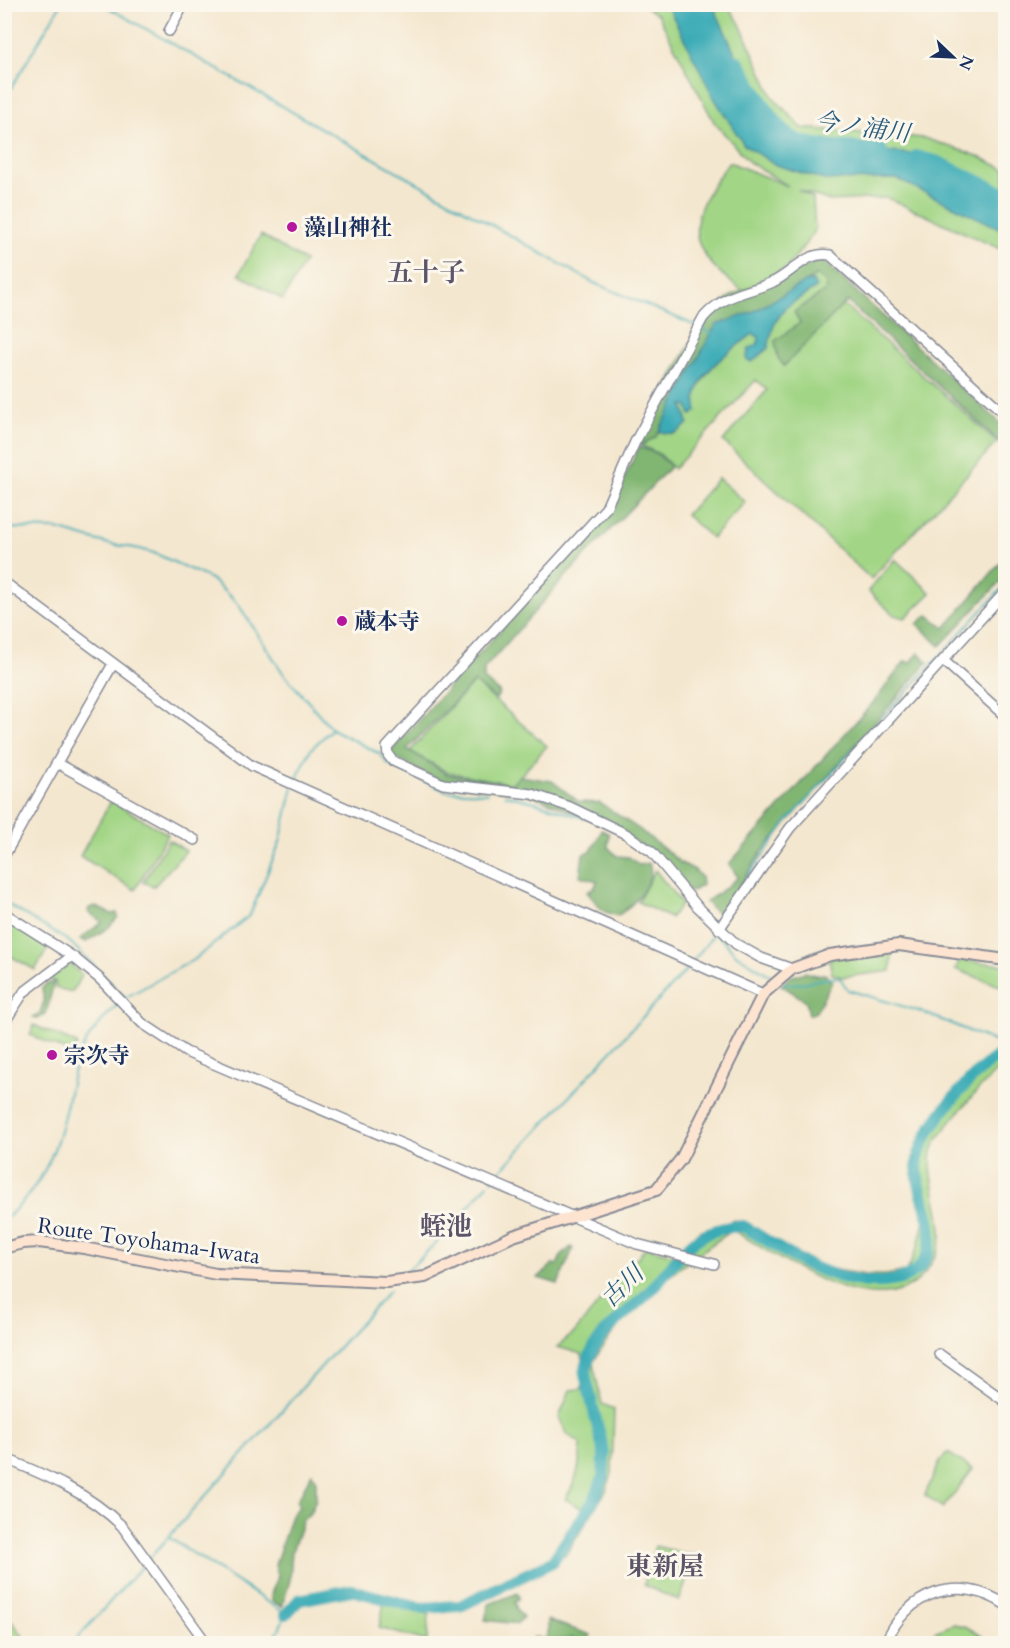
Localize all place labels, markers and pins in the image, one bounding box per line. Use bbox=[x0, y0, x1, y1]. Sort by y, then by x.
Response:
place label: 藻山神社 bbox=[304, 213, 392, 243]
marker: 藻山神社 bbox=[285, 220, 299, 234]
place label: 蔵本寺 bbox=[354, 607, 420, 637]
marker: 蔵本寺 bbox=[335, 614, 349, 628]
place label: 宗次寺 bbox=[64, 1041, 130, 1071]
marker: 宗次寺 bbox=[45, 1048, 59, 1062]

